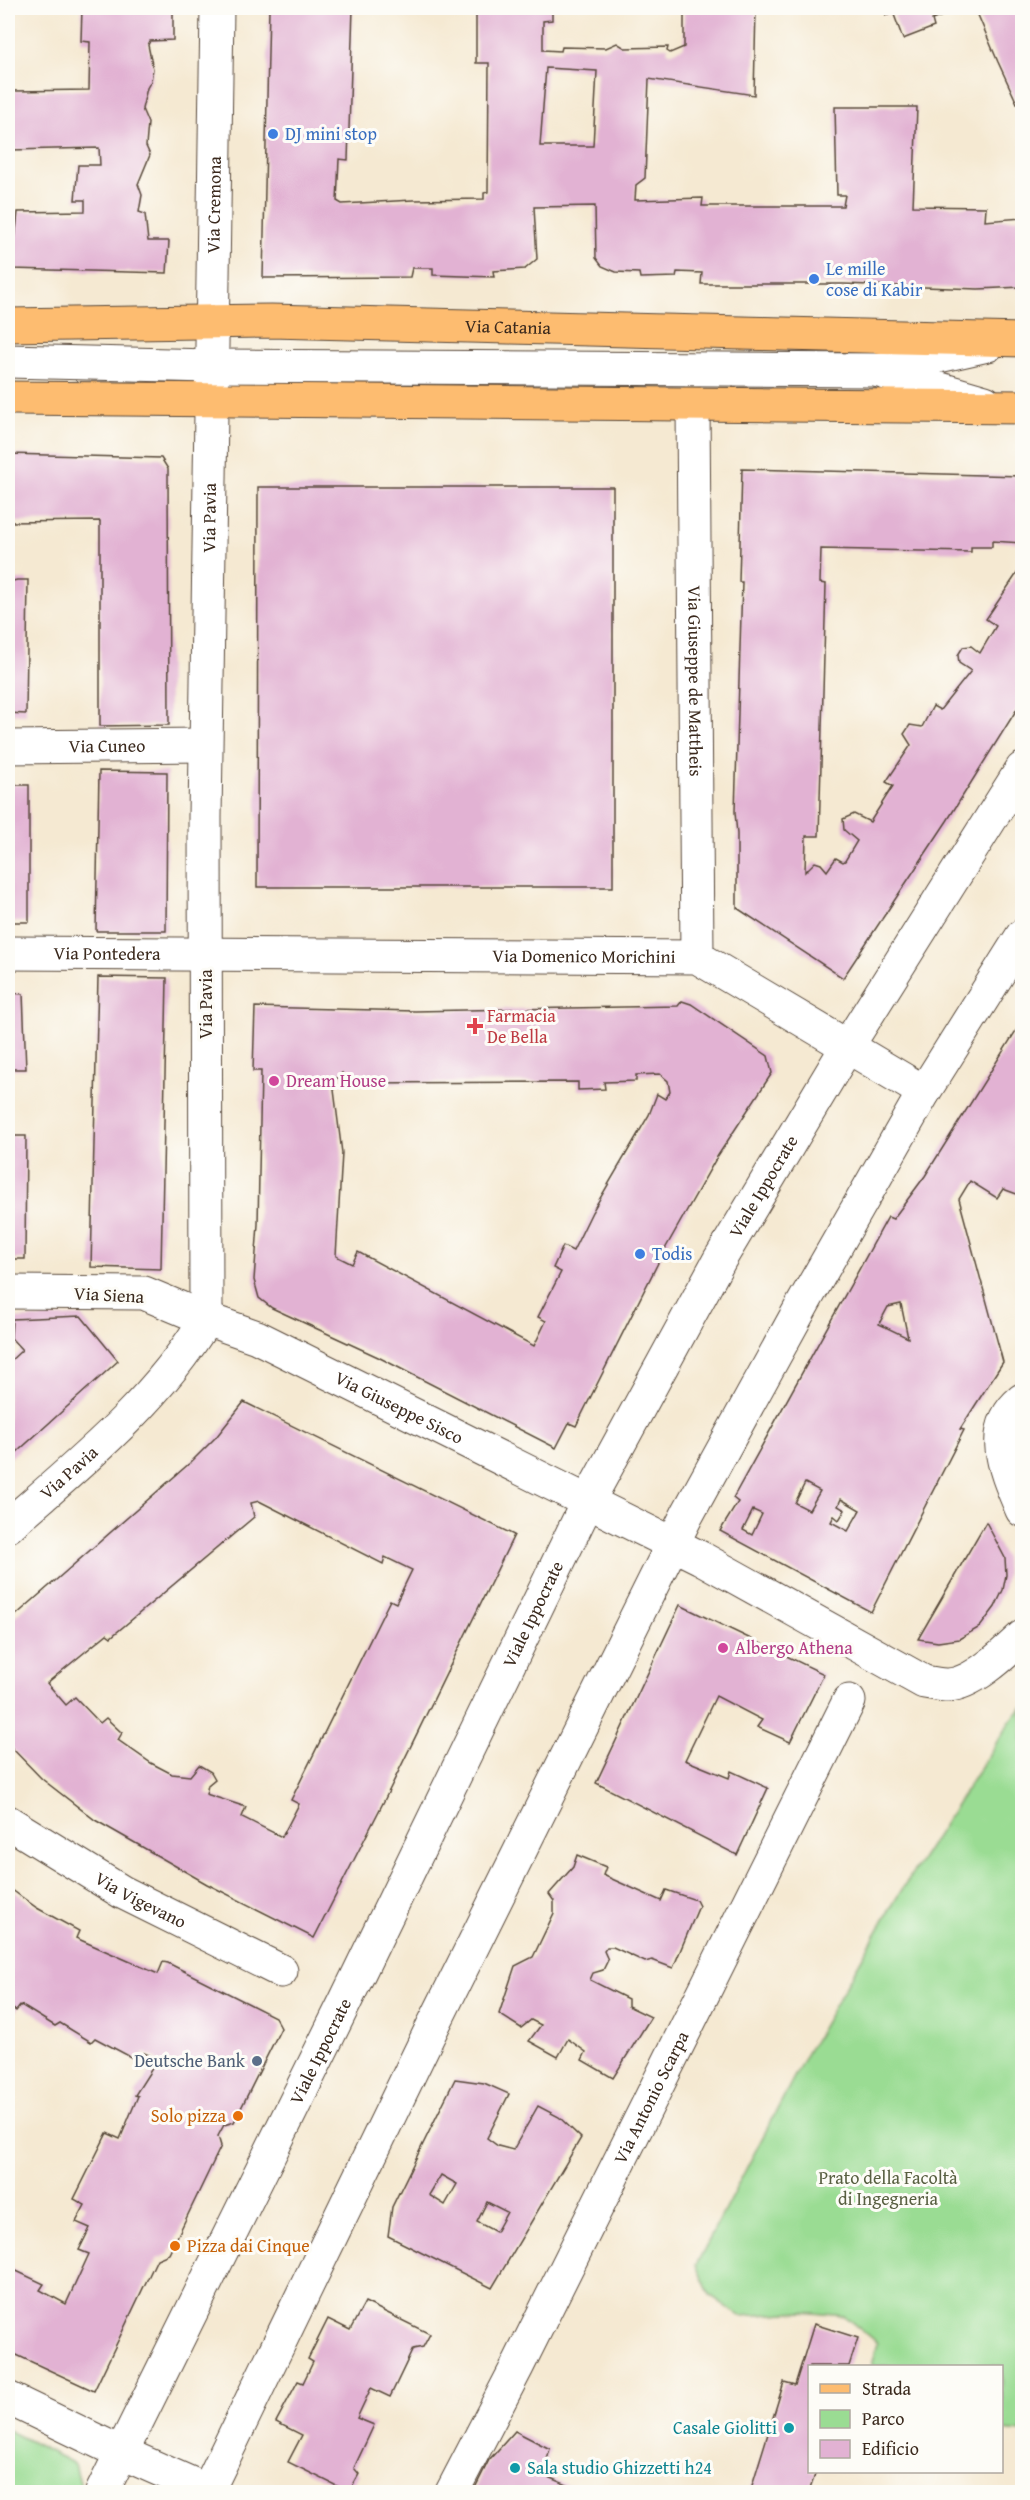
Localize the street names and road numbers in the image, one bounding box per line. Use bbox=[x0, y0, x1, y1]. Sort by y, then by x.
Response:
street label: Via Cremona bbox=[199, 155, 228, 254]
street label: Via Catania bbox=[464, 312, 552, 341]
street label: Via Pavia bbox=[195, 482, 223, 553]
street label: Via Giuseppe de Mattheis bbox=[681, 585, 710, 777]
street label: Via Cuneo bbox=[69, 732, 145, 759]
street label: Via Pontedera bbox=[53, 939, 161, 967]
street label: Via Domenico Morichini bbox=[492, 942, 676, 970]
street label: Via Pavia bbox=[192, 969, 219, 1039]
street label: Viale Ippocrate bbox=[722, 1130, 804, 1243]
street label: Via Siena bbox=[73, 1279, 145, 1310]
street label: Via Giuseppe Sisco bbox=[330, 1364, 468, 1451]
street label: Via Pavia bbox=[34, 1439, 104, 1506]
street label: Viale Ippocrate bbox=[495, 1556, 570, 1672]
street label: Via Vigevano bbox=[90, 1864, 191, 1935]
street label: Viale Ippocrate bbox=[282, 1993, 358, 2109]
street label: Via Antonio Scarpa bbox=[606, 2026, 696, 2168]

